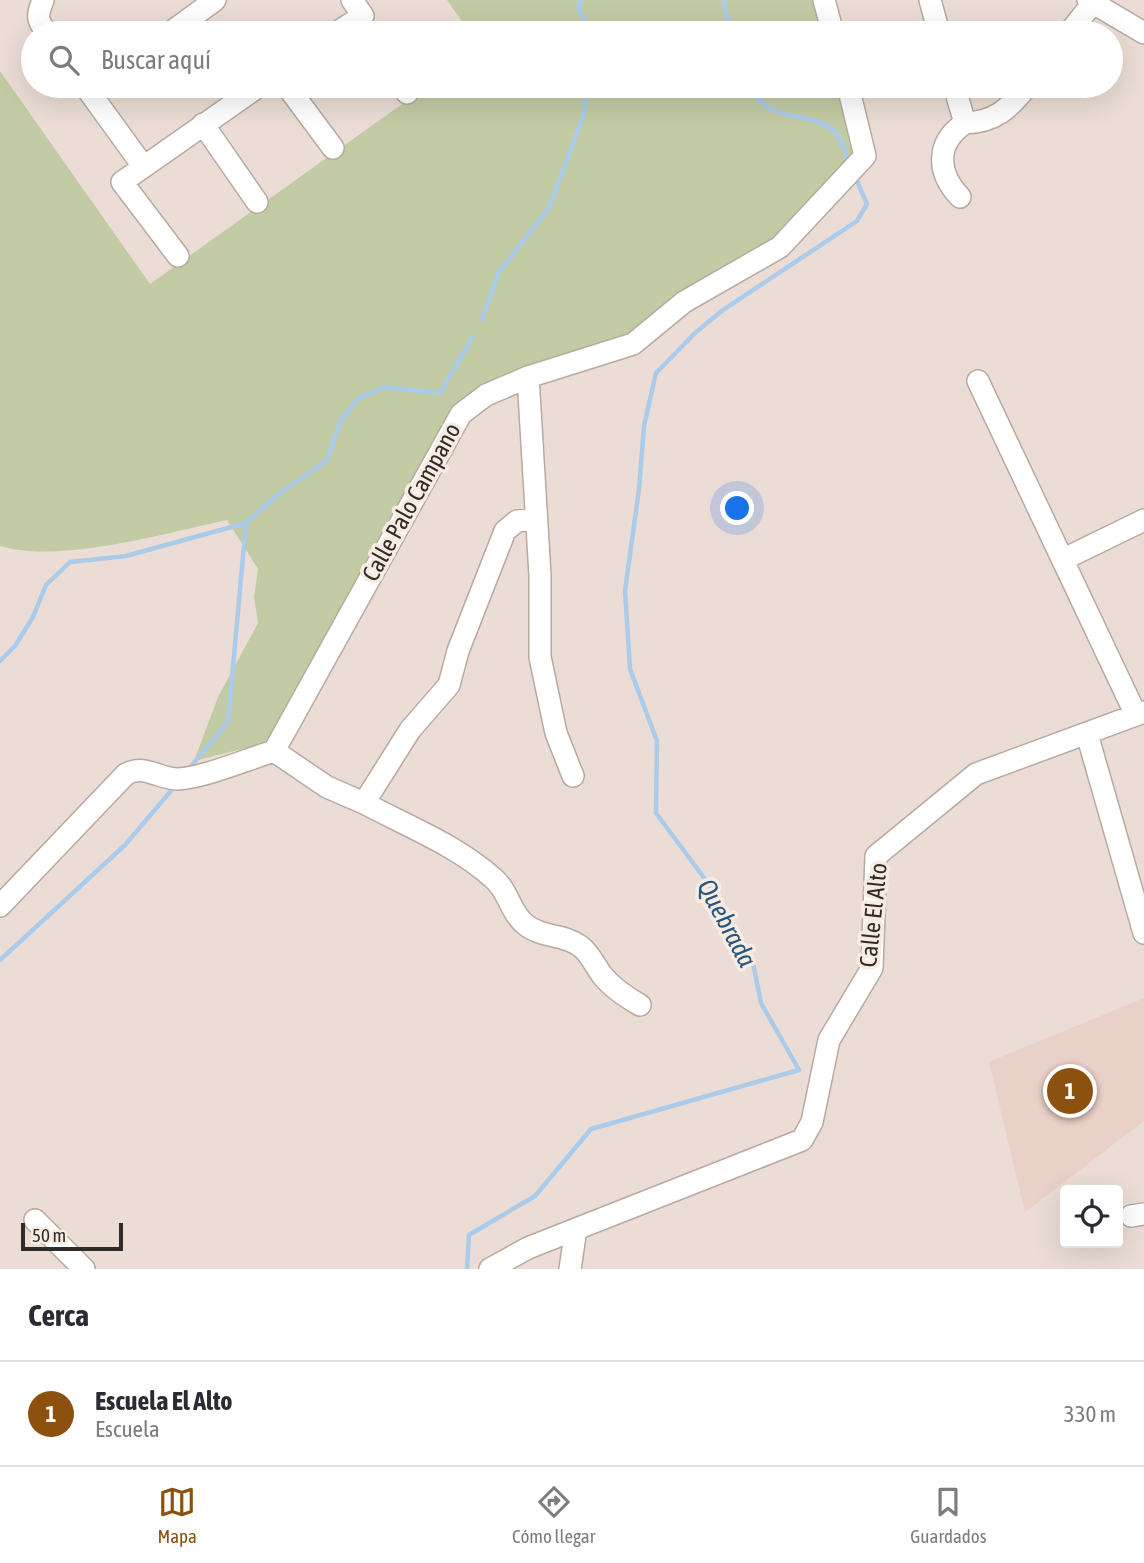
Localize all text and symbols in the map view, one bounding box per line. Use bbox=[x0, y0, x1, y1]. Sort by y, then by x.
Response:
search box bbox=[21, 21, 1123, 98]
icon: search bbox=[45, 41, 83, 79]
text: Buscar aquí bbox=[101, 45, 211, 75]
street label: Calle Palo Campano bbox=[356, 418, 466, 586]
your location bbox=[720, 491, 754, 525]
street label: Calle El Alto bbox=[854, 862, 892, 968]
water label: Quebrada bbox=[691, 874, 763, 972]
pin: 1 bbox=[1047, 1065, 1093, 1117]
map controls bbox=[1060, 1185, 1123, 1248]
button: locate bbox=[1060, 1185, 1123, 1248]
scale bar bbox=[21, 1220, 122, 1252]
text: 50 m bbox=[32, 1224, 66, 1246]
text: Cerca bbox=[28, 1298, 89, 1332]
text: Escuela El Alto bbox=[95, 1386, 232, 1416]
text: 1 bbox=[46, 1401, 56, 1427]
text: 330 m bbox=[1064, 1401, 1116, 1427]
text: Escuela bbox=[95, 1416, 160, 1442]
tab: Mapa bbox=[157, 1483, 197, 1547]
tab: Cómo llegar bbox=[512, 1483, 595, 1547]
tab: Guardados bbox=[910, 1483, 986, 1547]

